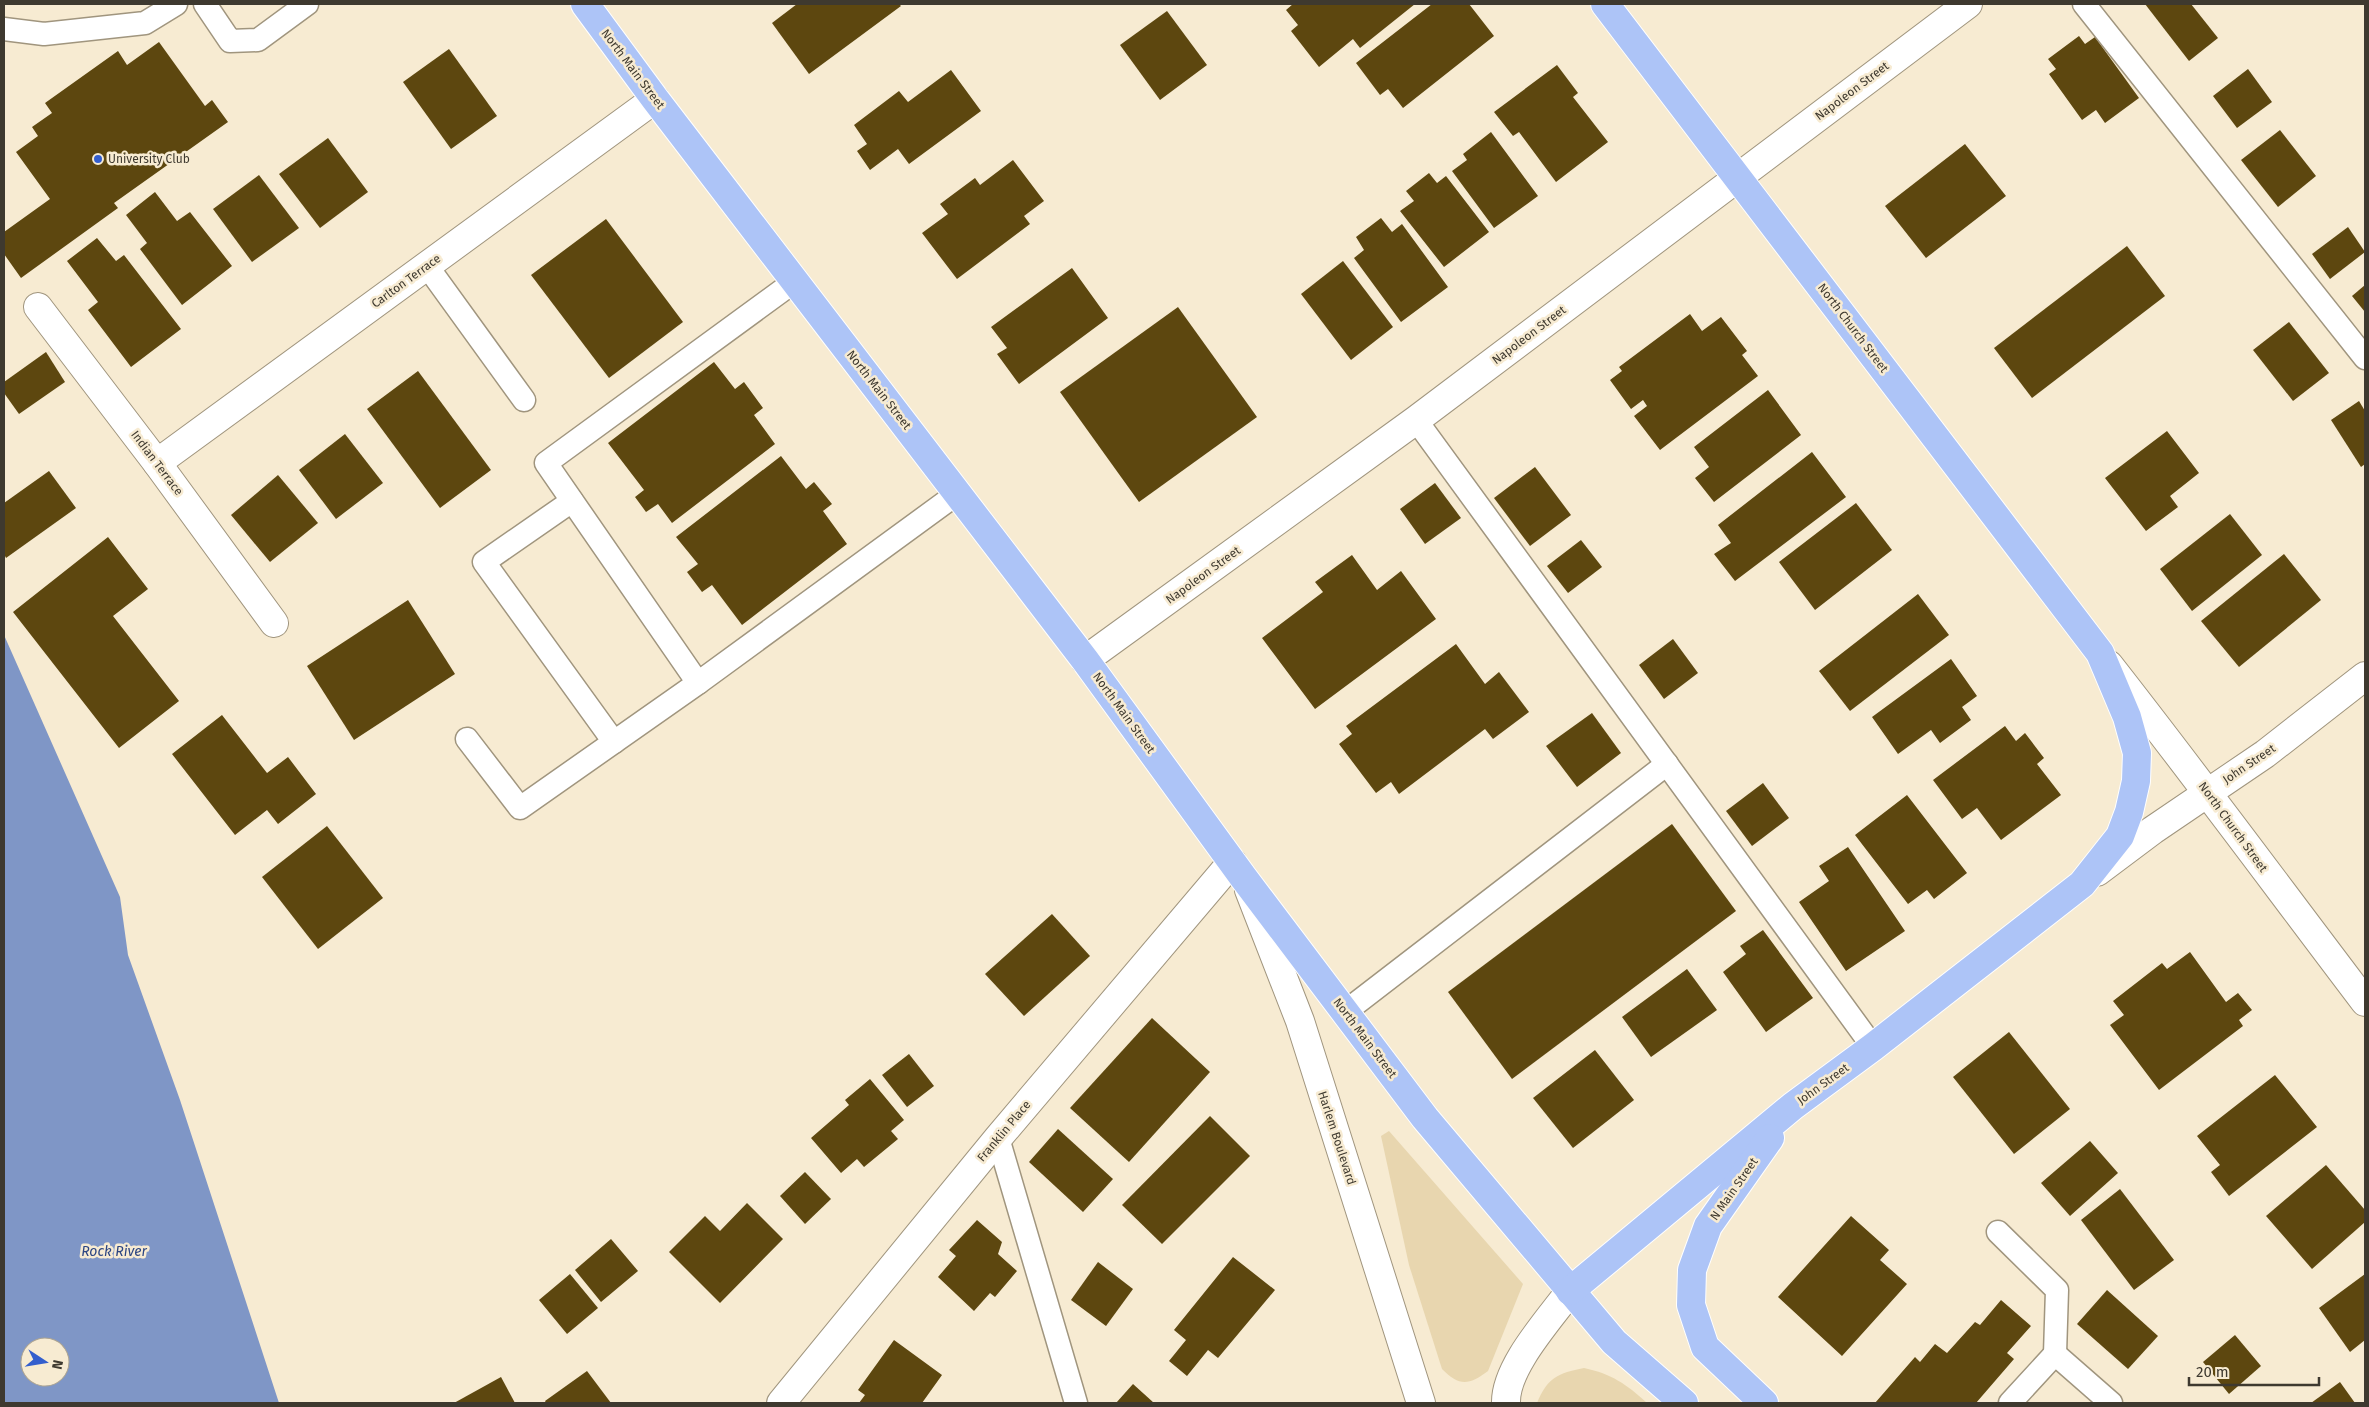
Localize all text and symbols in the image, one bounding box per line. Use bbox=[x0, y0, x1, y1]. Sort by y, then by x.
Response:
street label: North Main Street bbox=[598, 26, 668, 112]
street label: Napoleon Street bbox=[1812, 58, 1892, 123]
place label: University Club bbox=[108, 152, 190, 166]
marker: University Club bbox=[92, 153, 104, 165]
street label: Carlton Terrace bbox=[369, 251, 443, 311]
street label: North Church Street bbox=[1815, 281, 1891, 376]
street label: Napoleon Street bbox=[1489, 302, 1569, 367]
street label: North Main Street bbox=[844, 348, 915, 433]
street label: Indian Terrace bbox=[128, 428, 186, 498]
street label: Napoleon Street bbox=[1163, 543, 1244, 607]
street label: North Main Street bbox=[1090, 670, 1158, 757]
street label: John Street bbox=[2220, 741, 2279, 787]
street label: North Church Street bbox=[2196, 779, 2271, 875]
street label: North Main Street bbox=[1330, 995, 1400, 1081]
street label: John Street bbox=[1794, 1060, 1852, 1107]
street label: Harlem Boulevard bbox=[1315, 1089, 1359, 1187]
street label: Franklin Place bbox=[974, 1098, 1034, 1164]
street label: N Main Street bbox=[1707, 1154, 1761, 1223]
water label: Rock River bbox=[81, 1243, 148, 1260]
north arrow bbox=[20, 1337, 70, 1387]
scale bar bbox=[2189, 1354, 2319, 1386]
text: N bbox=[48, 1358, 67, 1371]
text: 20 m bbox=[2196, 1363, 2229, 1381]

